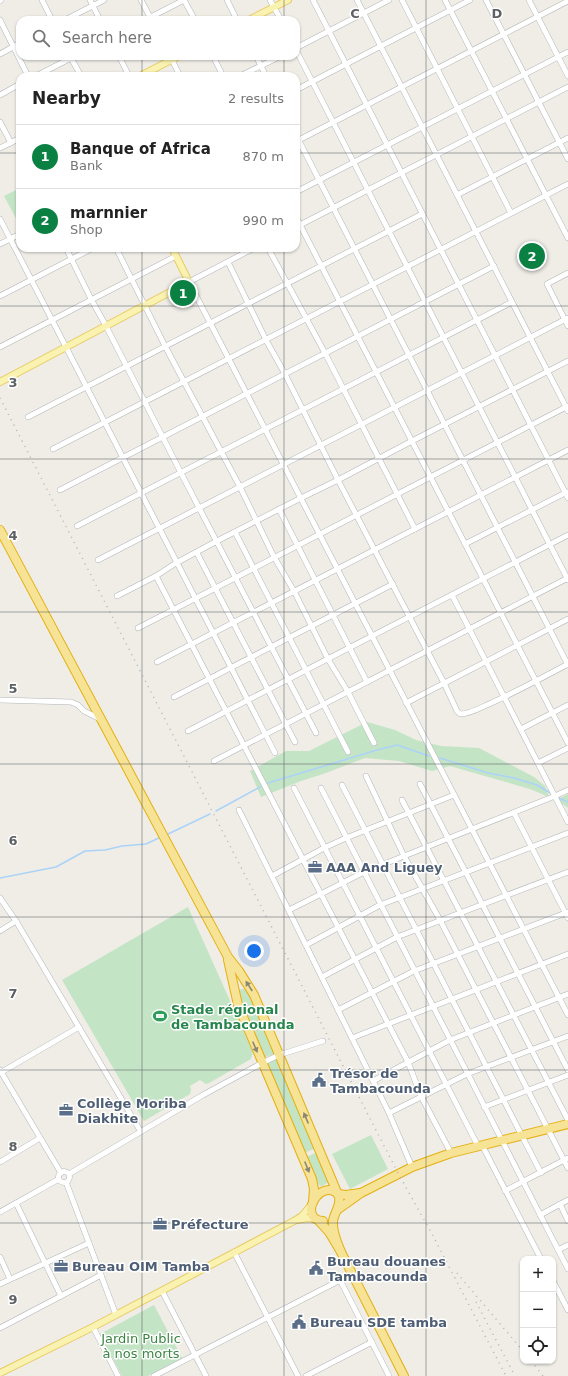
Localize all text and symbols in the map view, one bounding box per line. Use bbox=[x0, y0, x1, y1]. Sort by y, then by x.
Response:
text: C bbox=[350, 6, 360, 21]
text: D bbox=[492, 6, 503, 21]
search box bbox=[16, 16, 300, 60]
icon: search bbox=[30, 27, 52, 49]
text: Search here bbox=[62, 29, 152, 47]
text: Nearby bbox=[32, 88, 101, 108]
text: 2 results bbox=[228, 91, 284, 106]
text: Banque of Africa bbox=[70, 140, 211, 158]
text: 1 bbox=[40, 149, 50, 164]
text: 870 m bbox=[242, 149, 284, 164]
text: Bank bbox=[70, 158, 103, 173]
text: marnnier bbox=[70, 204, 147, 222]
text: 2 bbox=[40, 213, 50, 228]
text: 990 m bbox=[242, 213, 284, 228]
text: Shop bbox=[70, 222, 103, 237]
pin: 2 bbox=[519, 241, 545, 271]
pin: 1 bbox=[170, 278, 196, 308]
text: 3 bbox=[8, 375, 18, 390]
text: 4 bbox=[8, 528, 18, 543]
text: 5 bbox=[8, 681, 18, 696]
text: 6 bbox=[8, 833, 18, 848]
office icon: AAA And Liguey bbox=[307, 859, 323, 875]
place label: AAA And Liguey bbox=[326, 860, 443, 875]
your location bbox=[244, 941, 264, 961]
one-way arrow bbox=[245, 980, 252, 992]
text: 7 bbox=[8, 986, 18, 1001]
place label: Stade régional de Tambacounda bbox=[171, 1002, 294, 1032]
sports icon: Stade régional de Tambacounda bbox=[152, 1008, 168, 1024]
one-way arrow bbox=[253, 1042, 259, 1054]
place label: Trésor de Tambacounda bbox=[330, 1066, 431, 1096]
public building icon: Trésor de Tambacounda bbox=[311, 1072, 327, 1088]
place label: Collège Moriba Diakhite bbox=[77, 1096, 187, 1126]
office icon: Collège Moriba Diakhite bbox=[58, 1102, 74, 1118]
one-way arrow bbox=[303, 1112, 309, 1123]
text: 8 bbox=[8, 1139, 18, 1154]
one-way arrow bbox=[304, 1161, 310, 1172]
office icon: Préfecture bbox=[152, 1216, 168, 1232]
place label: Préfecture bbox=[171, 1217, 249, 1232]
place label: Bureau douanes Tambacounda bbox=[327, 1254, 446, 1284]
map controls bbox=[520, 1256, 556, 1364]
button: + bbox=[520, 1256, 556, 1292]
office icon: Bureau OIM Tamba bbox=[53, 1258, 69, 1274]
place label: Bureau OIM Tamba bbox=[72, 1259, 210, 1274]
public building icon: Bureau douanes Tambacounda bbox=[308, 1260, 324, 1276]
text: 9 bbox=[8, 1292, 18, 1307]
button: − bbox=[520, 1292, 556, 1328]
public building icon: Bureau SDE tamba bbox=[291, 1314, 307, 1330]
place label: Bureau SDE tamba bbox=[310, 1315, 447, 1330]
button: locate bbox=[520, 1328, 556, 1364]
park label: Jardin Public à nos morts bbox=[100, 1331, 181, 1361]

